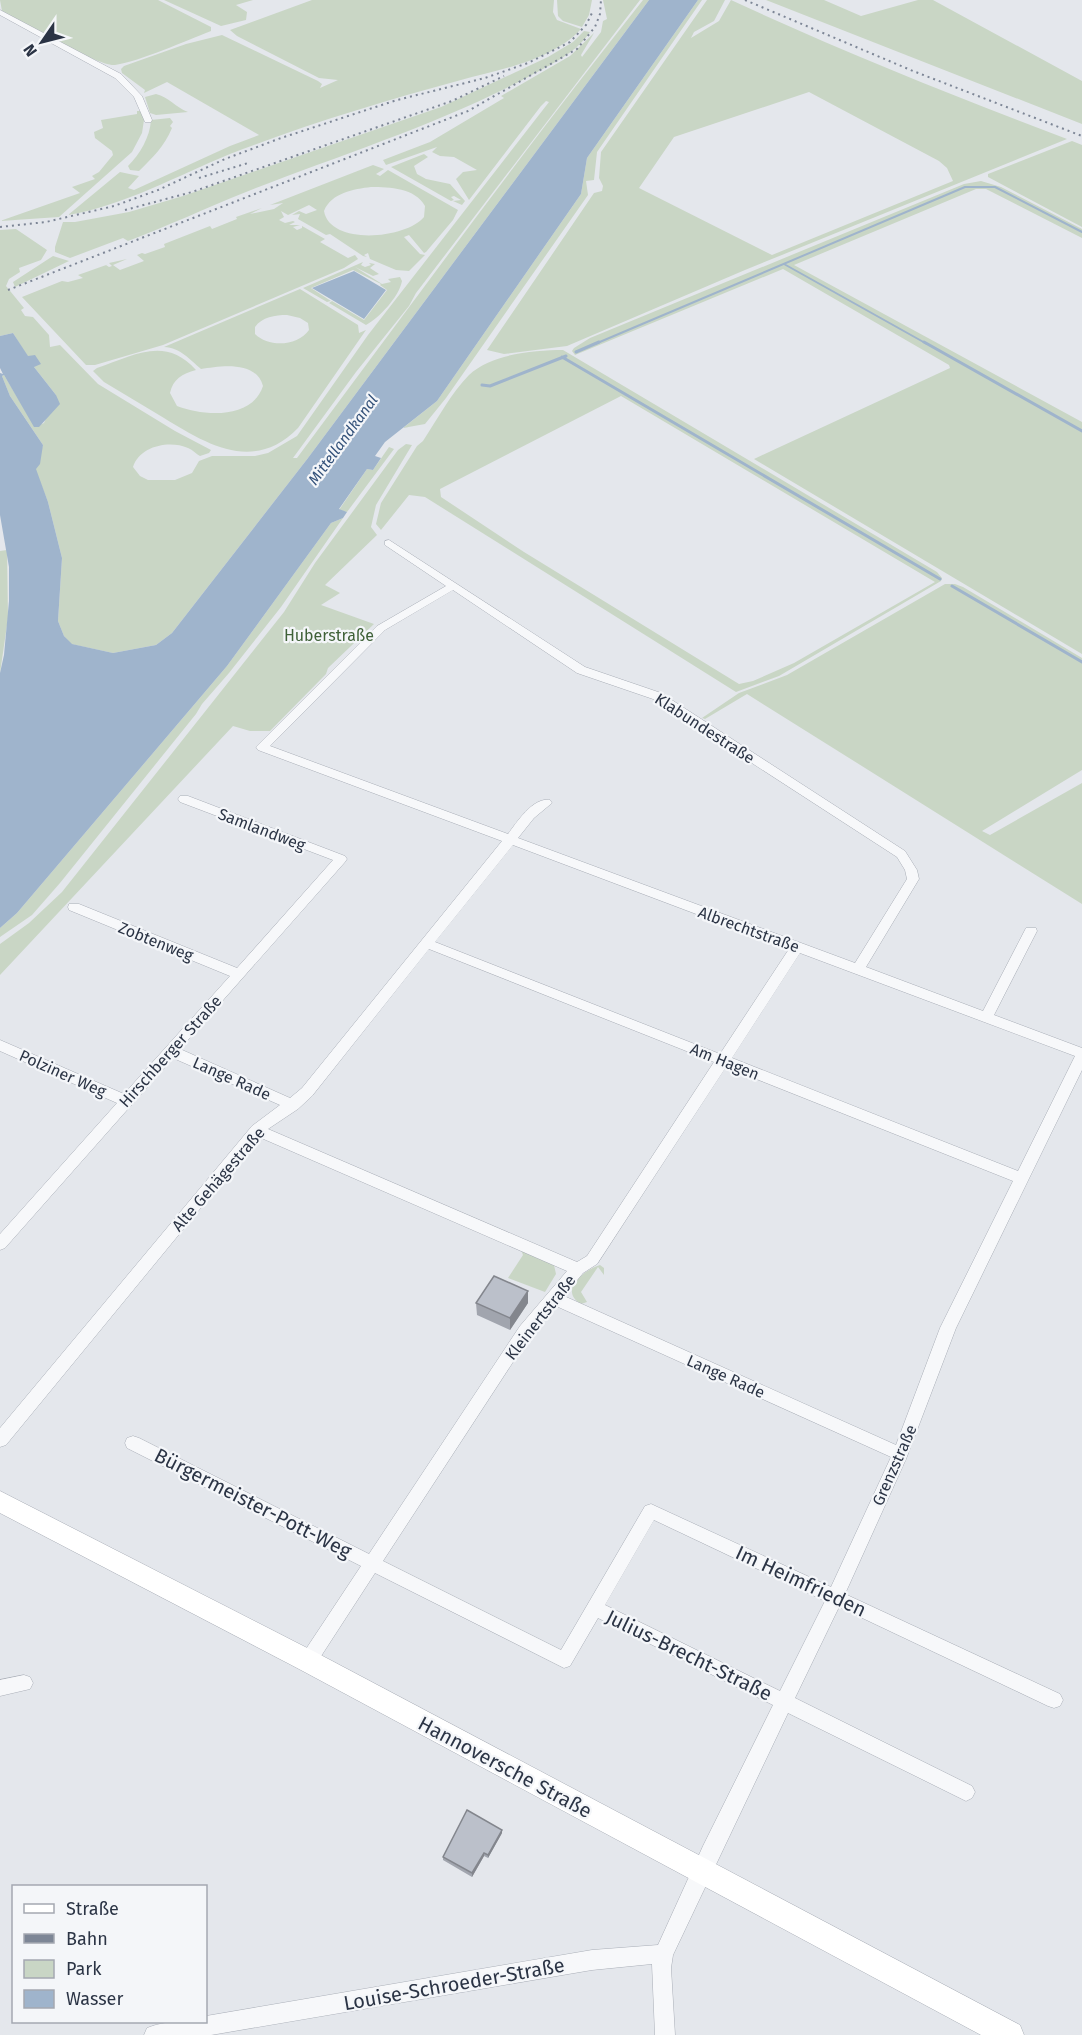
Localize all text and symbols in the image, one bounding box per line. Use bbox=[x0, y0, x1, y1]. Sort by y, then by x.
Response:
north arrow bbox=[12, 12, 72, 72]
text: N bbox=[19, 41, 41, 60]
water label: Mittellandkanal bbox=[304, 392, 382, 488]
park label: Huberstraße bbox=[284, 626, 374, 645]
street label: Klabundestraße bbox=[651, 689, 758, 768]
street label: Samlandweg bbox=[216, 804, 309, 855]
street label: Albrechtstraße bbox=[696, 902, 802, 957]
street label: Zobtenweg bbox=[116, 918, 197, 965]
street label: Hirschberger Straße bbox=[115, 991, 226, 1111]
street label: Am Hagen bbox=[688, 1039, 762, 1084]
street label: Polziner Weg bbox=[16, 1046, 110, 1101]
street label: Lange Rade bbox=[190, 1053, 274, 1104]
street label: Alte Gehägestraße bbox=[168, 1123, 269, 1235]
street label: Kleinertstraße bbox=[501, 1271, 580, 1364]
street label: Lange Rade bbox=[684, 1351, 768, 1402]
street label: Grenzstraße bbox=[868, 1422, 921, 1509]
street label: Bürgermeister-Pott-Weg bbox=[150, 1443, 356, 1563]
street label: Im Heimfrieden bbox=[732, 1540, 870, 1622]
street label: Julius-Brecht-Straße bbox=[602, 1604, 776, 1706]
street label: Hannoversche Straße bbox=[414, 1711, 596, 1823]
legend bbox=[12, 1885, 207, 2023]
text: Straße bbox=[66, 1898, 119, 1920]
text: Bahn bbox=[66, 1928, 108, 1950]
street label: Louise-Schroeder-Straße bbox=[342, 1953, 566, 2015]
text: Park bbox=[66, 1958, 102, 1980]
text: Wasser bbox=[66, 1988, 123, 2010]

